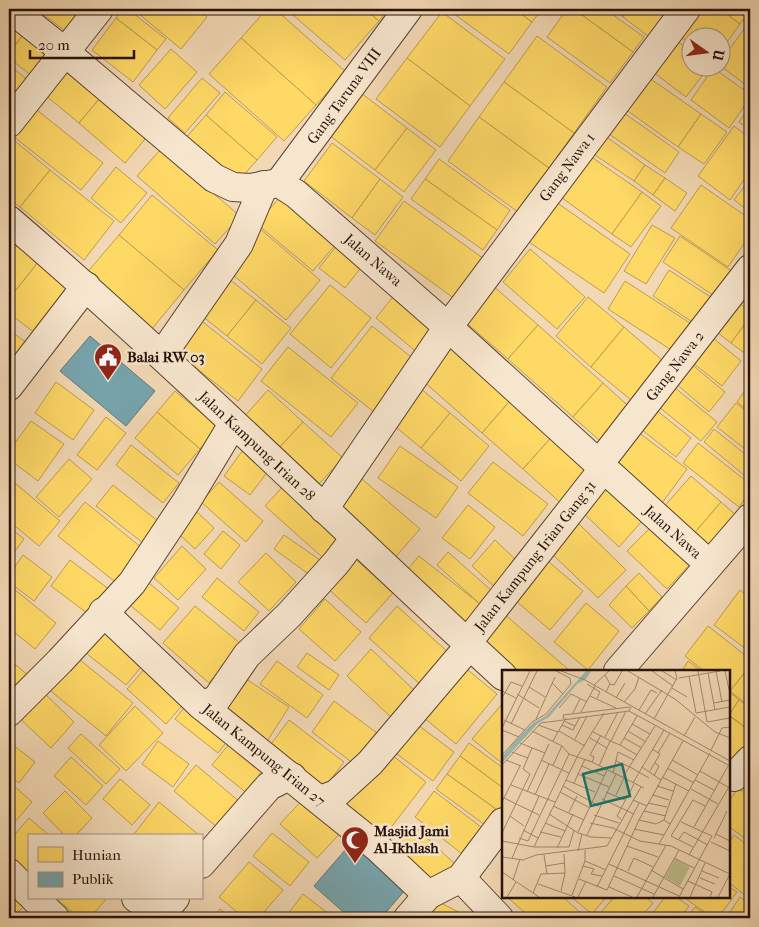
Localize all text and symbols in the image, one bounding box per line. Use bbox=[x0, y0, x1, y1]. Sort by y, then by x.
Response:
scale bar bbox=[30, 28, 134, 60]
north arrow bbox=[682, 28, 732, 78]
text: 20 m bbox=[38, 36, 70, 54]
street label: Gang Taruna VIII bbox=[303, 44, 385, 148]
text: U bbox=[709, 47, 728, 62]
street label: Gang Nawa 1 bbox=[535, 129, 599, 205]
street label: Jalan Nawa bbox=[340, 229, 406, 291]
street label: Gang Nawa 2 bbox=[642, 327, 708, 405]
public building icon: Balai RW 03 bbox=[93, 342, 123, 381]
place label: Balai RW 03 bbox=[127, 348, 205, 366]
street label: Jalan Kampung Irian 28 bbox=[194, 387, 319, 505]
street label: Jalan Kampung Irian Gang 31 bbox=[470, 477, 600, 636]
street label: Jalan Nawa bbox=[640, 501, 706, 563]
inset map bbox=[502, 670, 729, 897]
street label: Jalan Kampung Irian 27 bbox=[198, 699, 329, 810]
place label: Masjid Jami Al-Ikhlash bbox=[373, 822, 449, 857]
mosque icon: Masjid Jami Al-Ikhlash bbox=[340, 825, 370, 864]
legend bbox=[28, 834, 202, 900]
text: Hunian bbox=[72, 846, 121, 864]
text: Publik bbox=[72, 870, 114, 888]

